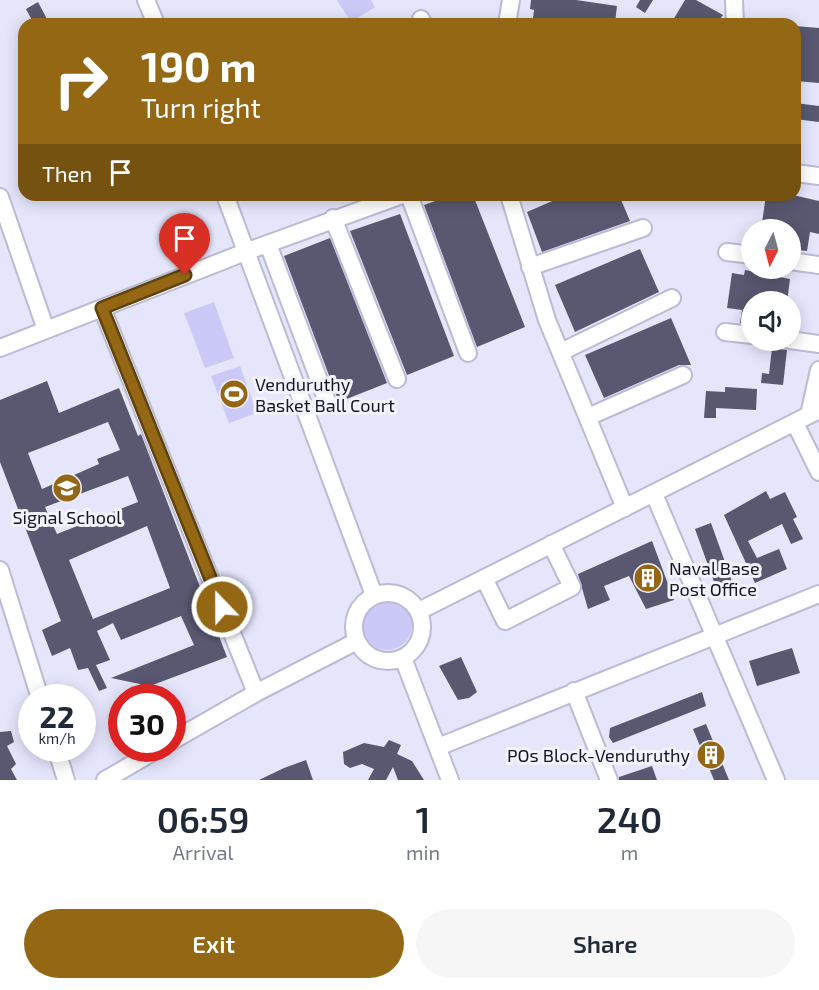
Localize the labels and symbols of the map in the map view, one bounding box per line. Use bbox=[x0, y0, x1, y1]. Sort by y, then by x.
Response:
pin bbox=[159, 213, 210, 275]
north arrow bbox=[741, 219, 801, 279]
place label: Venduruthy Basket Ball Court bbox=[255, 373, 395, 416]
sports icon: Venduruthy Basket Ball Court bbox=[218, 378, 250, 410]
school or university icon: Signal School bbox=[51, 472, 83, 504]
place label: Signal School bbox=[12, 506, 122, 528]
place label: Naval Base Post Office bbox=[669, 557, 760, 600]
building icon: Naval Base Post Office bbox=[632, 562, 664, 594]
position arrow bbox=[190, 575, 254, 639]
speed limit sign: 30 bbox=[108, 684, 186, 762]
building icon: POs Block-Venduruthy bbox=[695, 739, 727, 771]
place label: POs Block-Venduruthy bbox=[507, 744, 690, 766]

